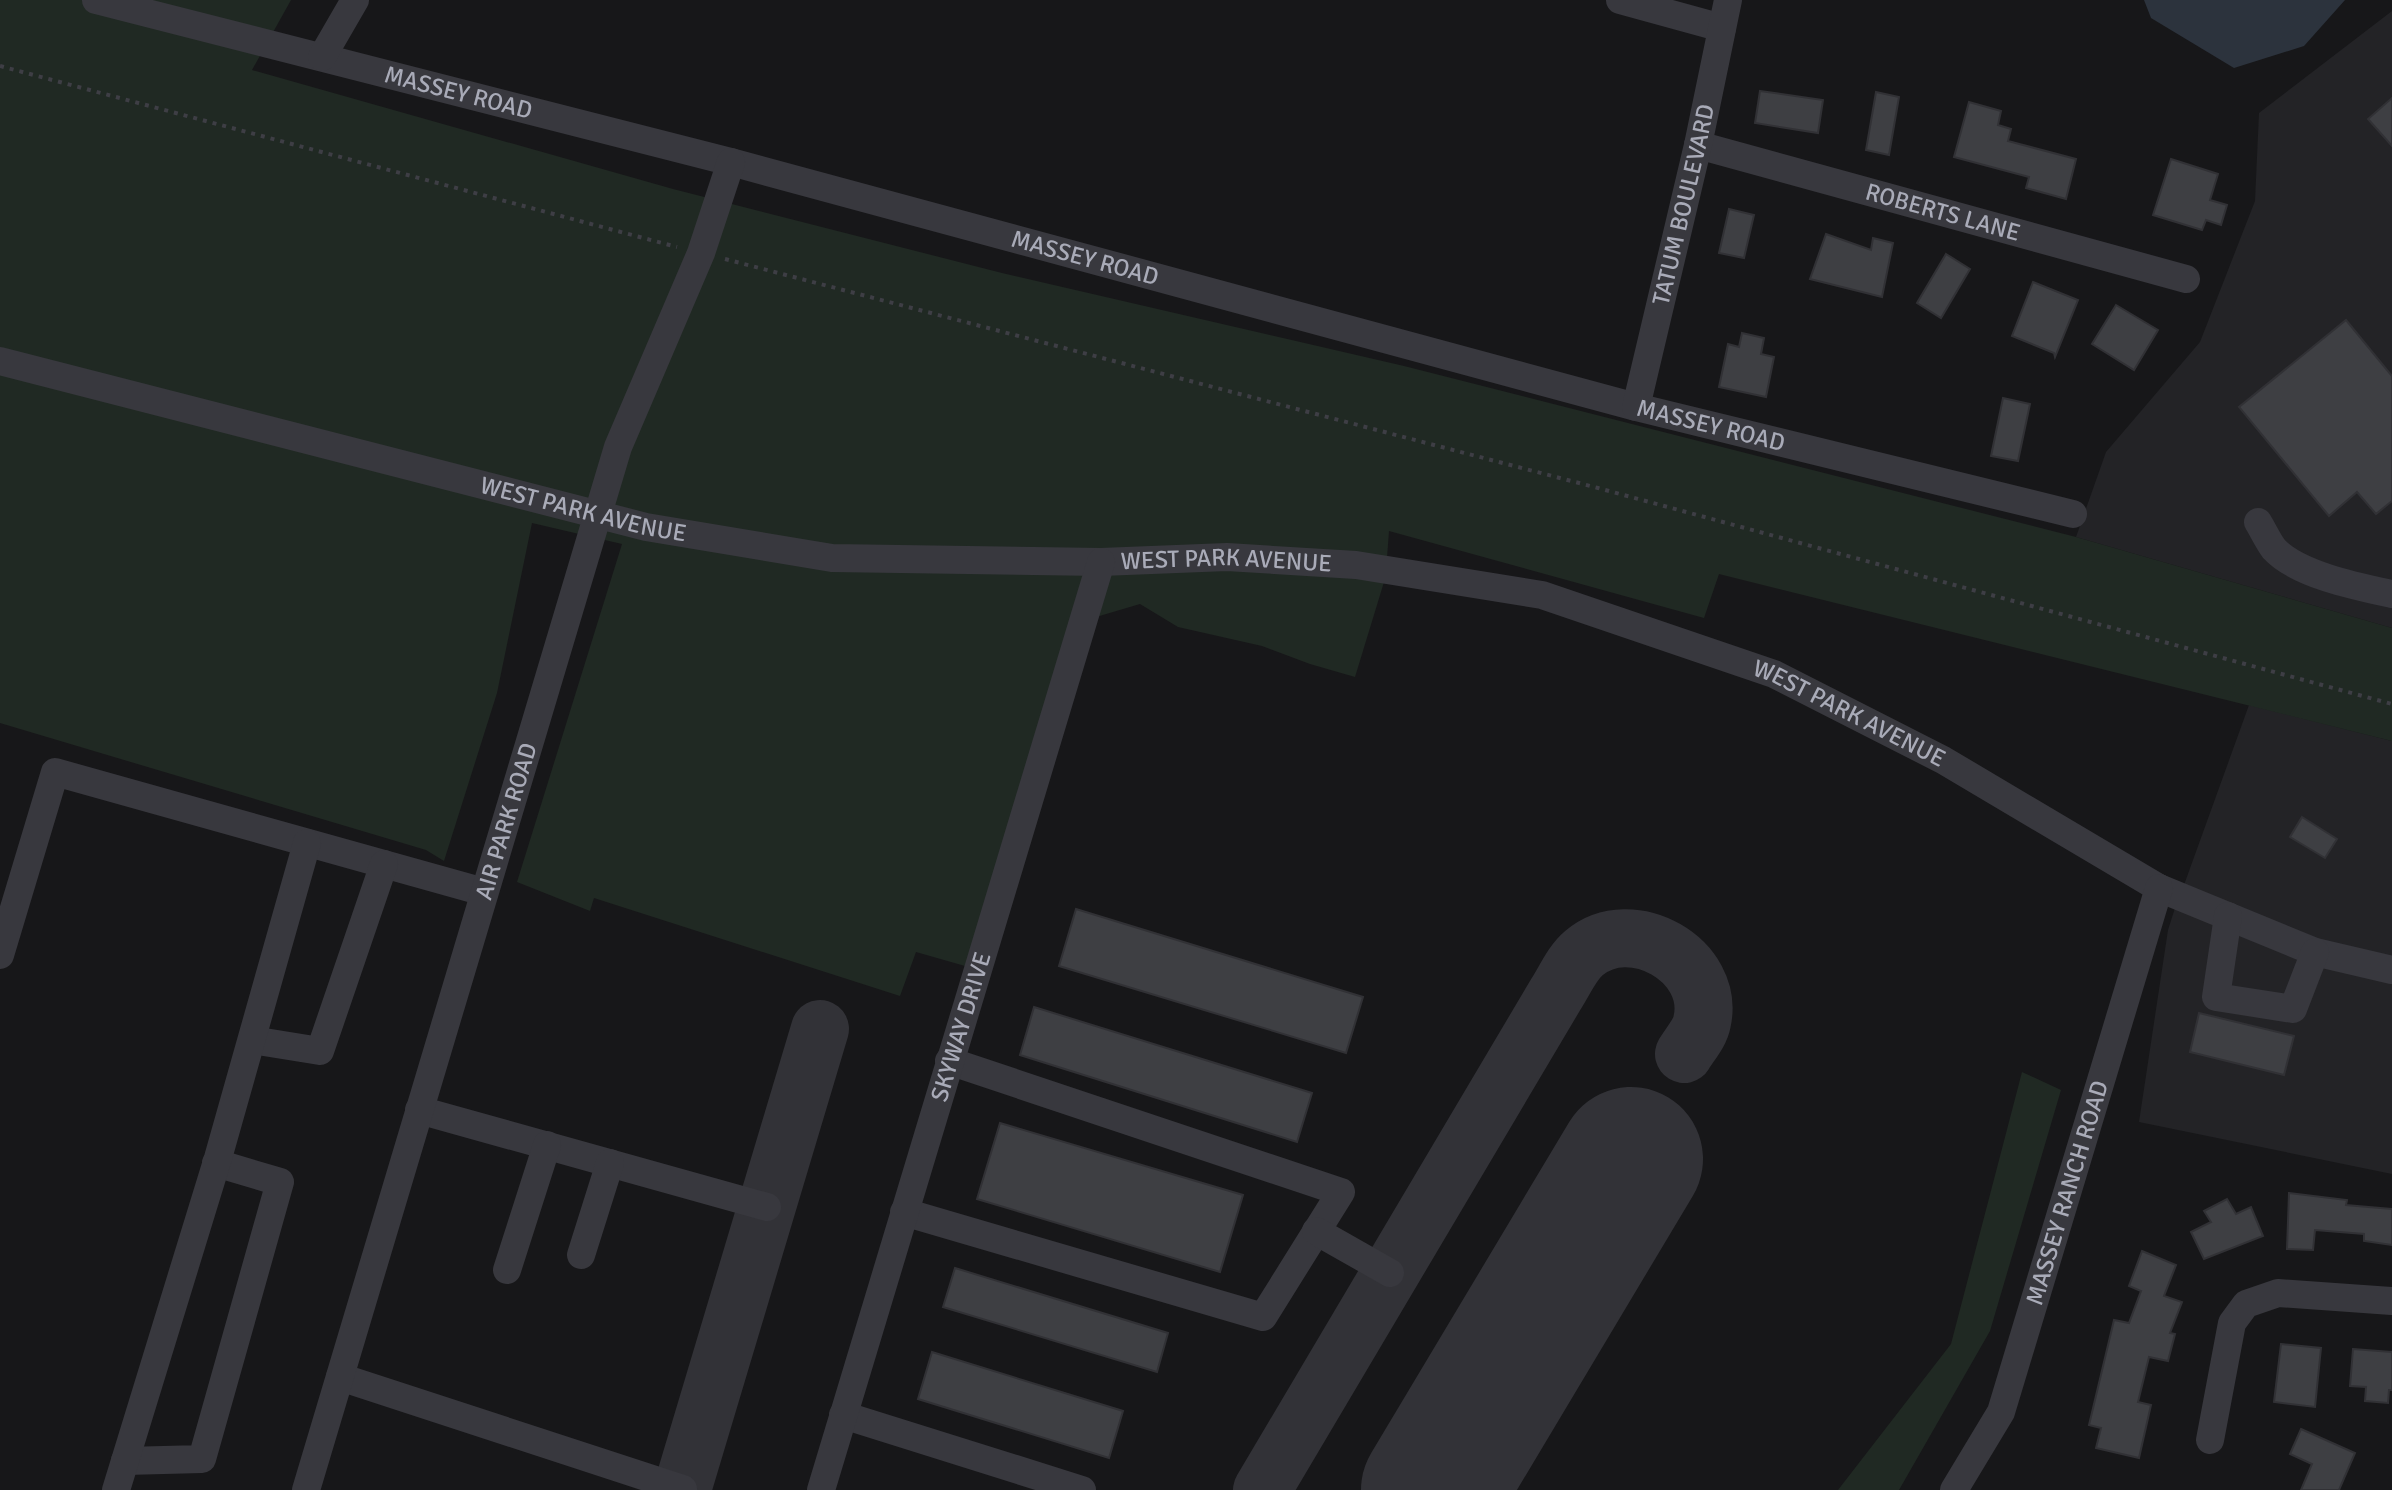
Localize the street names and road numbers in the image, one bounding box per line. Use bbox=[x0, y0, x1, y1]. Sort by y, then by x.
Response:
street label: MASSEY ROAD bbox=[381, 59, 536, 126]
street label: TATUM BOULEVARD bbox=[1646, 101, 1721, 308]
street label: ROBERTS LANE bbox=[1862, 177, 2024, 248]
street label: MASSEY ROAD bbox=[1008, 224, 1162, 292]
street label: MASSEY ROAD bbox=[1634, 393, 1788, 458]
street label: WEST PARK AVENUE bbox=[477, 470, 689, 548]
street label: WEST PARK AVENUE bbox=[1120, 542, 1333, 578]
street label: WEST PARK AVENUE bbox=[1749, 653, 1950, 774]
street label: AIR PARK ROAD bbox=[468, 739, 544, 903]
street label: SKYWAY DRIVE bbox=[924, 948, 998, 1105]
street label: MASSEY RANCH ROAD bbox=[2019, 1077, 2115, 1309]

